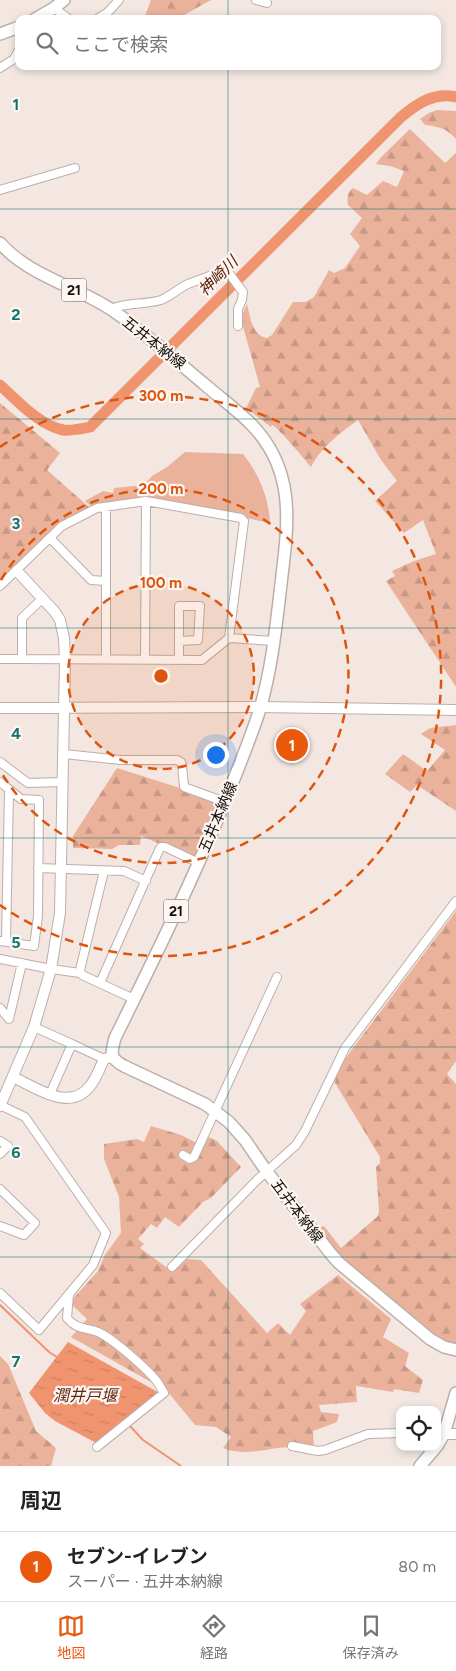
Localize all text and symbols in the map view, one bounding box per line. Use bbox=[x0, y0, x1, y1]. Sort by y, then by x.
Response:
search box bbox=[15, 15, 441, 70]
icon: search bbox=[33, 29, 61, 57]
text: ここで検索 bbox=[73, 33, 168, 56]
text: 1 bbox=[13, 95, 19, 114]
water label: 神崎川 bbox=[194, 251, 243, 300]
road number: 21 bbox=[62, 278, 86, 302]
text: 2 bbox=[11, 305, 21, 324]
street label: 五井本納線 bbox=[119, 313, 189, 373]
text: 300 m bbox=[139, 387, 183, 405]
text: 200 m bbox=[139, 480, 183, 498]
text: 3 bbox=[12, 514, 21, 533]
text: 100 m bbox=[140, 574, 182, 592]
centre of rings bbox=[152, 667, 170, 685]
text: 4 bbox=[11, 724, 21, 743]
pin: 1 bbox=[276, 726, 308, 764]
your location bbox=[203, 742, 229, 768]
street label: 五井本納線 bbox=[195, 779, 241, 855]
road number: 21 bbox=[164, 899, 188, 922]
text: 5 bbox=[11, 933, 21, 952]
text: 6 bbox=[11, 1143, 21, 1162]
street label: 五井本納線 bbox=[267, 1176, 327, 1246]
text: 7 bbox=[12, 1352, 21, 1371]
water label: 潤井戸堰 bbox=[53, 1386, 120, 1405]
map controls bbox=[396, 1406, 441, 1451]
button: locate bbox=[396, 1406, 441, 1451]
text: 周辺 bbox=[20, 1488, 62, 1513]
text: セブン-イレブン bbox=[67, 1545, 208, 1568]
text: 1 bbox=[33, 1557, 39, 1576]
text: 80 m bbox=[398, 1557, 436, 1576]
text: スーパー · 五井本納線 bbox=[67, 1572, 223, 1591]
tab: 地図 bbox=[57, 1612, 85, 1662]
tab: 経路 bbox=[200, 1612, 228, 1662]
tab: 保存済み bbox=[343, 1612, 399, 1662]

